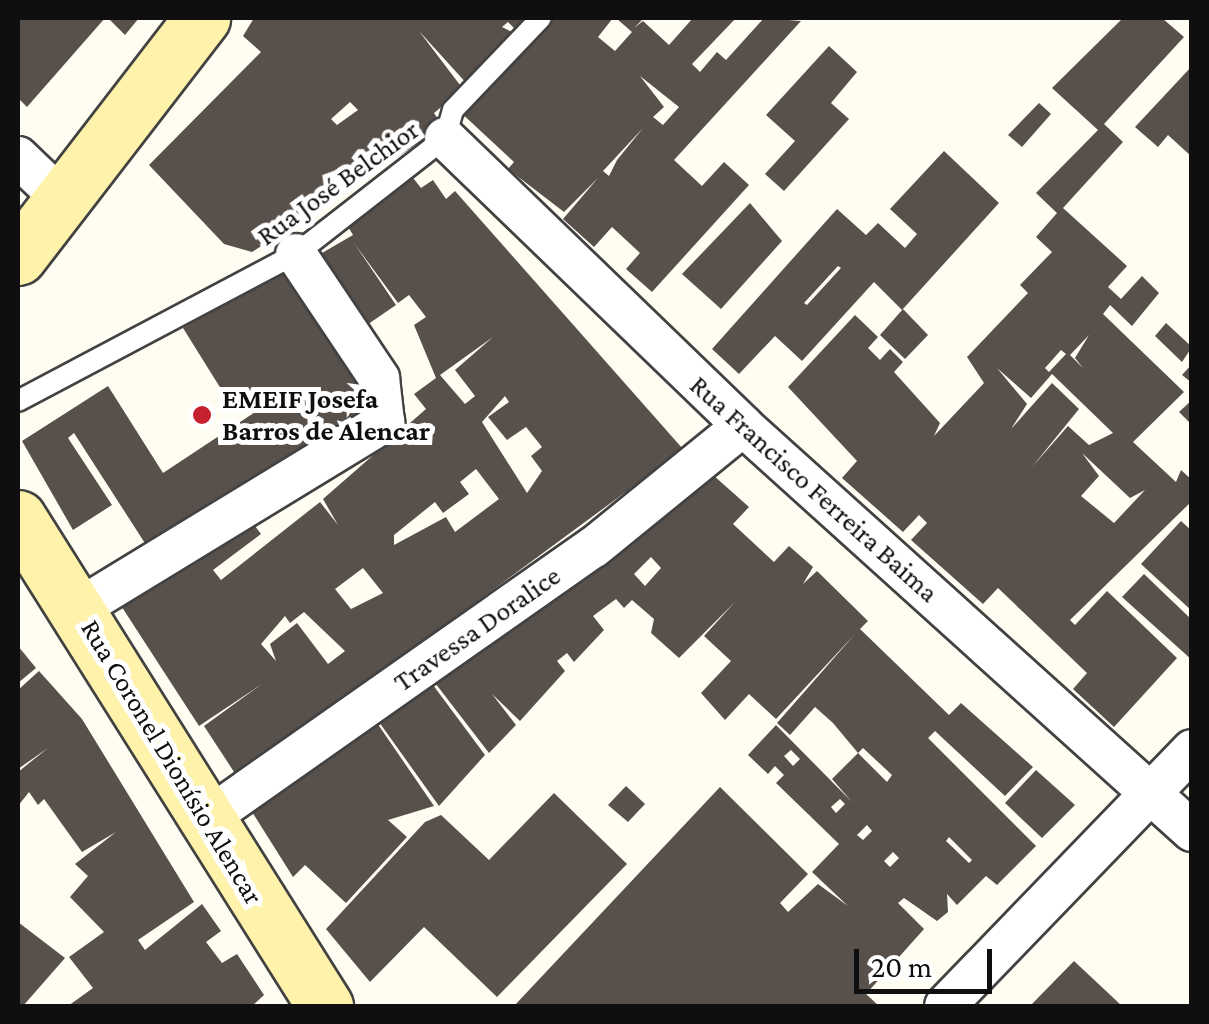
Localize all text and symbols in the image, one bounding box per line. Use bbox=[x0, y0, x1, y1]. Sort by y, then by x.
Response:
street label: Rua José Belchior bbox=[251, 113, 425, 253]
street label: Rua Francisco Ferreira Baima bbox=[683, 368, 945, 610]
place label: EMEIF Josefa Barros de Alencar bbox=[222, 382, 430, 448]
marker: EMEIF Josefa Barros de Alencar bbox=[191, 404, 213, 426]
street label: Travessa Doralice bbox=[387, 559, 567, 699]
street label: Rua Coronel Dionísio Alencar bbox=[74, 613, 270, 911]
scale bar bbox=[859, 929, 996, 991]
text: 20 m bbox=[871, 950, 932, 983]

